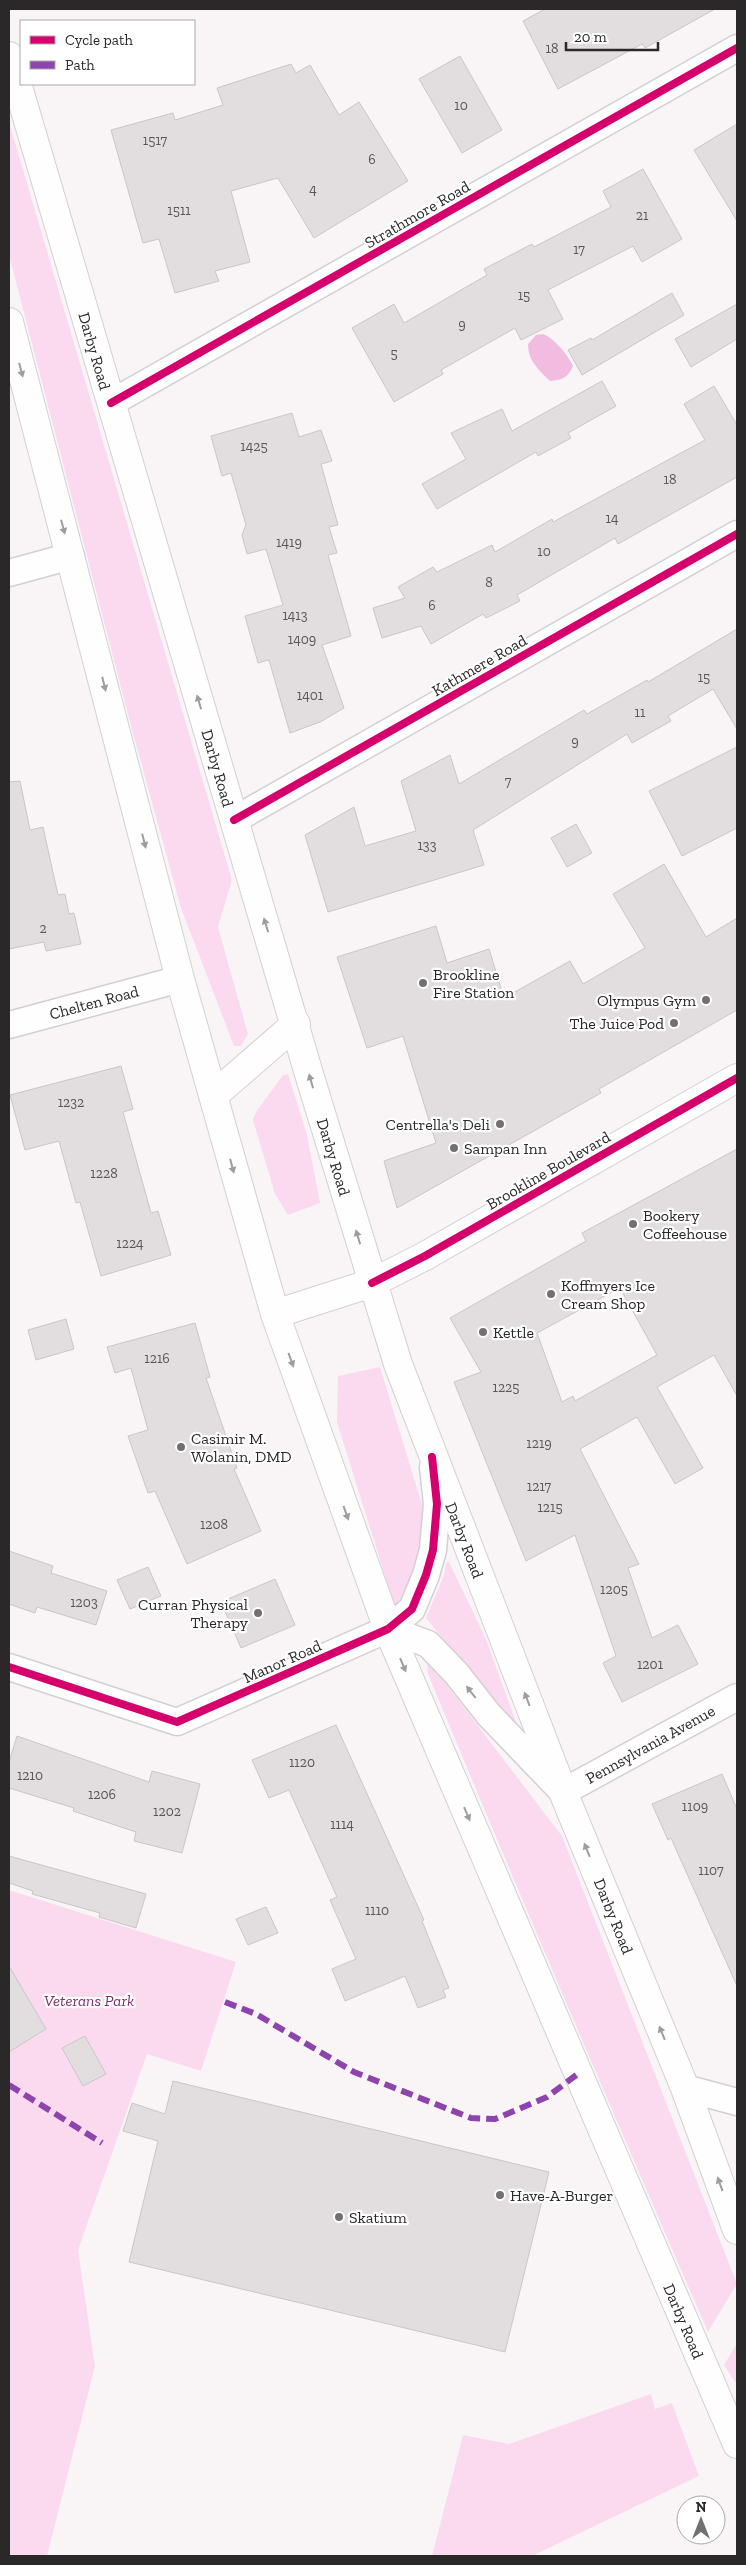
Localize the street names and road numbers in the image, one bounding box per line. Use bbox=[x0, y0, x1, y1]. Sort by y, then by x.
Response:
street label: Strathmore Road bbox=[361, 177, 473, 252]
street label: Darby Road bbox=[74, 310, 115, 392]
street label: Kathmere Road bbox=[428, 630, 530, 700]
street label: Darby Road bbox=[197, 727, 238, 809]
street label: Chelten Road bbox=[47, 981, 141, 1024]
street label: Darby Road bbox=[313, 1116, 354, 1198]
street label: Brookline Boulevard bbox=[483, 1127, 614, 1214]
street label: Darby Road bbox=[441, 1500, 488, 1581]
street label: Manor Road bbox=[240, 1636, 324, 1687]
street label: Pennsylvania Avenue bbox=[582, 1701, 718, 1788]
street label: Darby Road bbox=[590, 1876, 637, 1957]
street label: Darby Road bbox=[659, 2281, 708, 2362]

